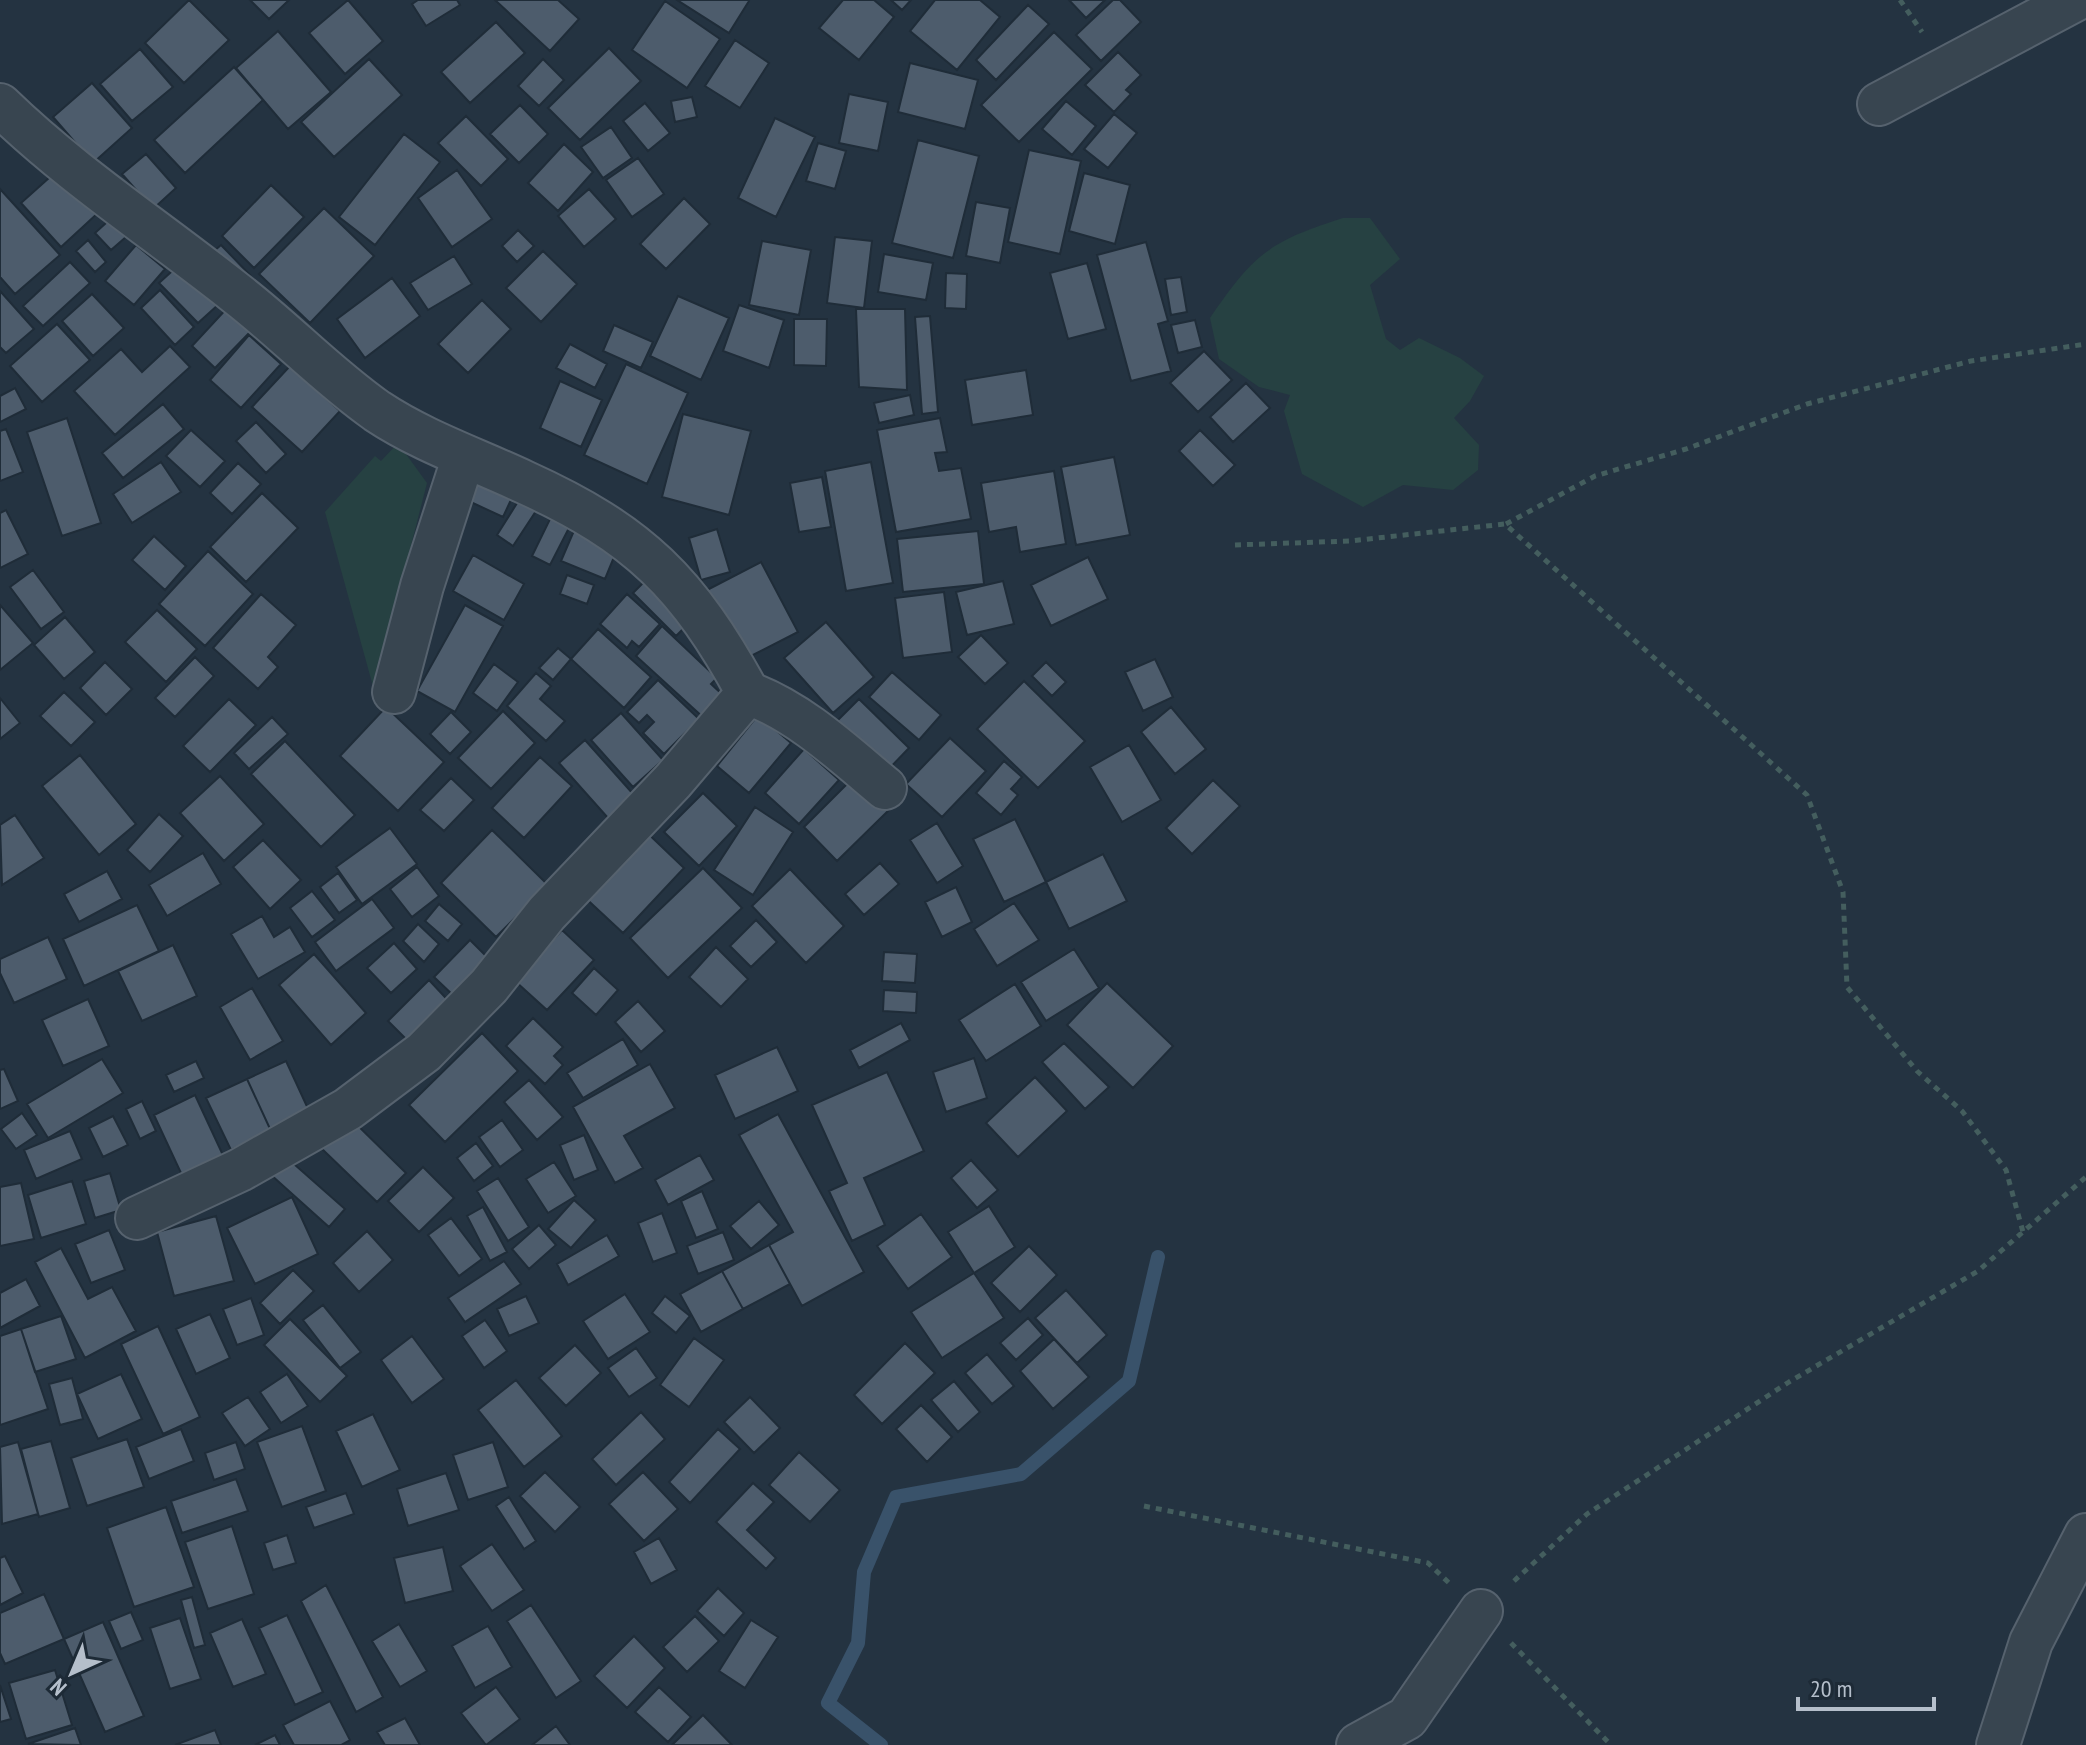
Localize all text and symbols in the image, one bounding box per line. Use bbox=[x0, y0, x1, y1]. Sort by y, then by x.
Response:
north arrow bbox=[32, 1633, 112, 1713]
scale bar bbox=[1798, 1661, 1934, 1711]
text: N bbox=[44, 1673, 72, 1702]
text: 20 m bbox=[1810, 1673, 1852, 1704]

